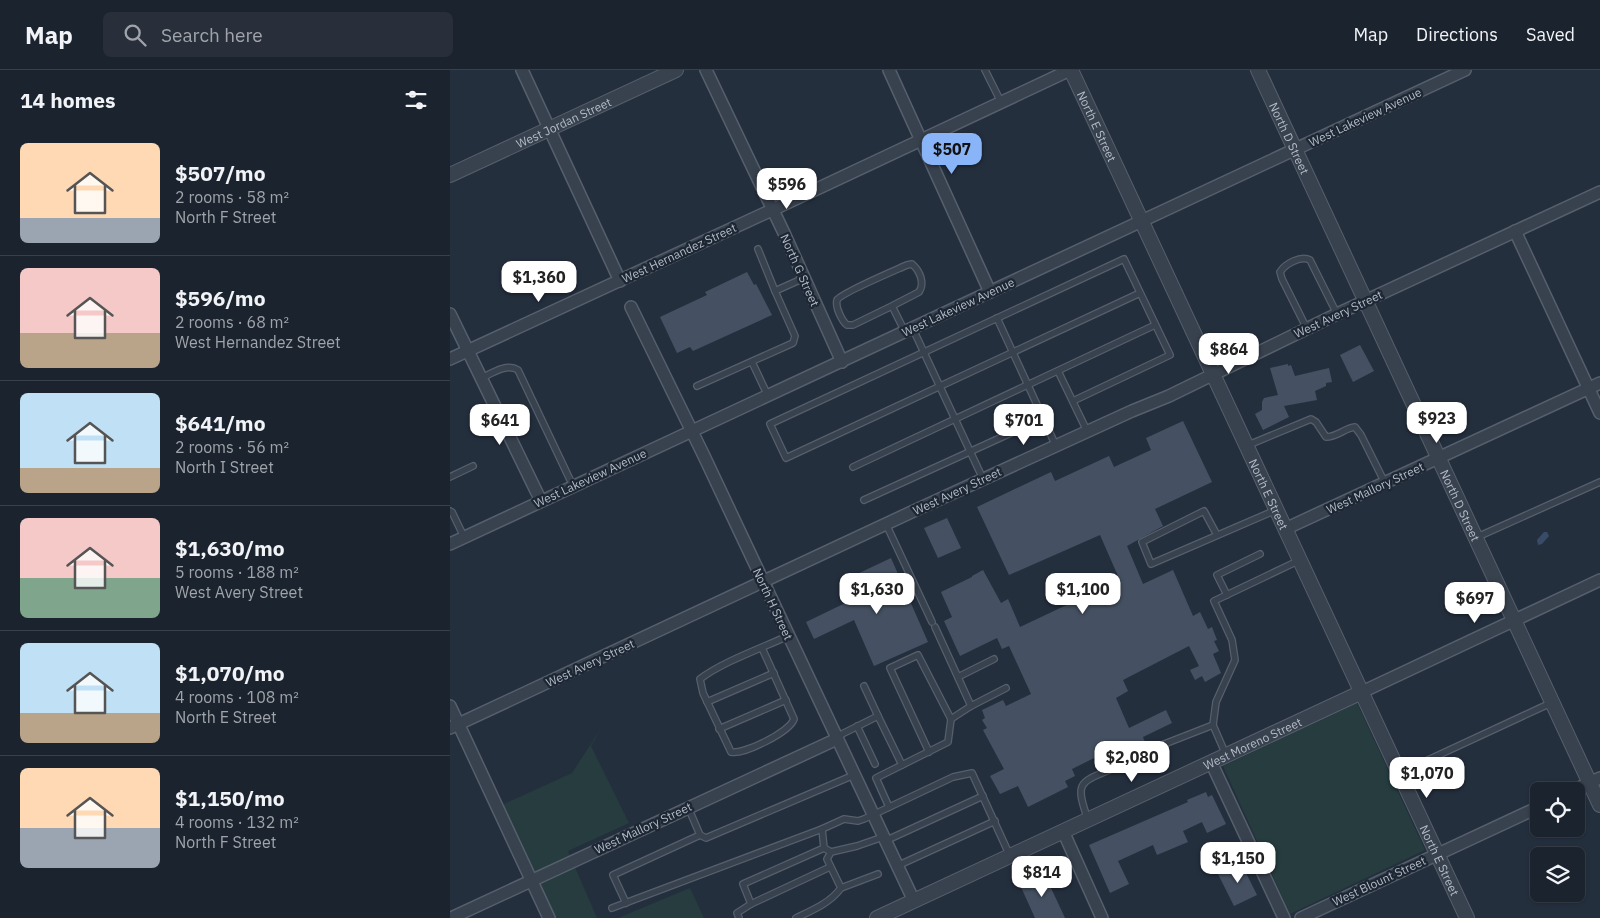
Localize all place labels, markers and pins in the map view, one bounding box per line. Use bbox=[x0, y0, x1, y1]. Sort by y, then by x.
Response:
pin: $507 bbox=[922, 132, 982, 175]
pin: $596 bbox=[757, 168, 817, 210]
pin: $1,360 bbox=[498, 260, 580, 303]
pin: $864 bbox=[1199, 332, 1259, 375]
pin: $923 bbox=[1407, 402, 1467, 444]
pin: $641 bbox=[470, 404, 530, 446]
pin: $701 bbox=[994, 404, 1054, 446]
pin: $1,630 bbox=[836, 572, 918, 615]
pin: $1,100 bbox=[1042, 572, 1124, 615]
pin: $697 bbox=[1445, 582, 1505, 624]
pin: $2,080 bbox=[1091, 740, 1173, 783]
pin: $1,070 bbox=[1386, 756, 1468, 799]
pin: $1,150 bbox=[1197, 842, 1279, 884]
pin: $814 bbox=[1012, 856, 1072, 898]

